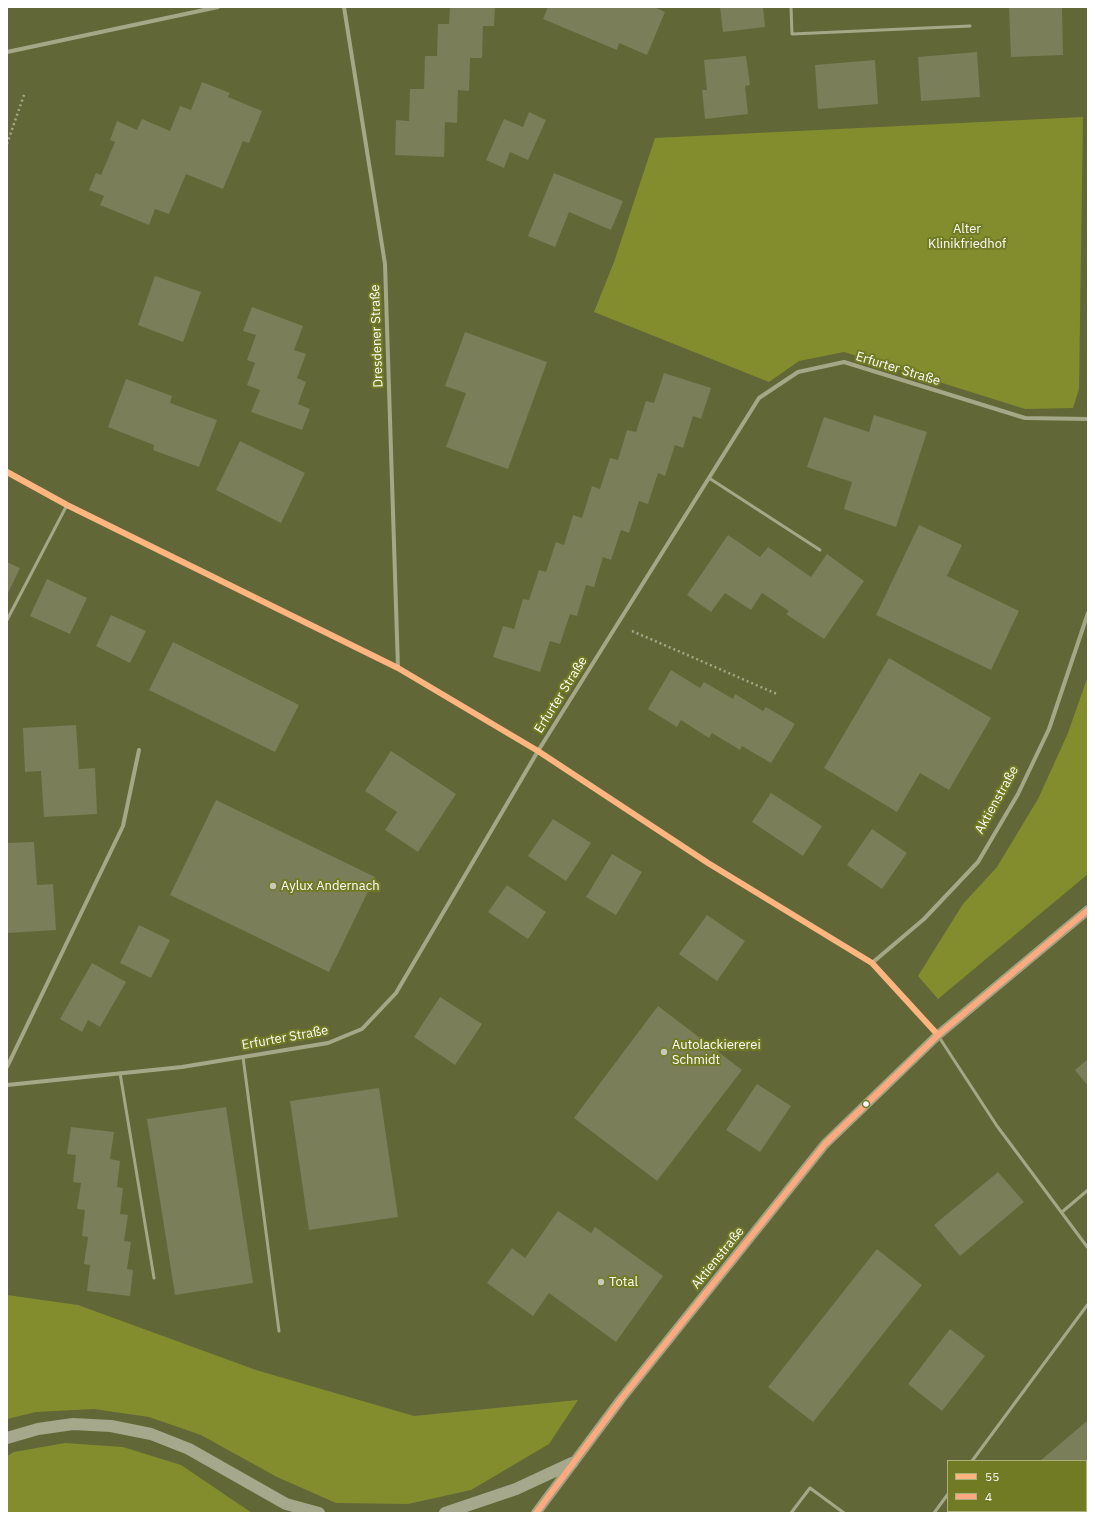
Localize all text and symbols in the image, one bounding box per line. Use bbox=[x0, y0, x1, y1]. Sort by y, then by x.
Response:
park label: Alter Klinikfriedhof bbox=[928, 221, 1006, 252]
street label: Dresdener Straße bbox=[367, 284, 387, 388]
street label: Erfurter Straße bbox=[854, 349, 942, 389]
street label: Erfurter Straße bbox=[531, 654, 591, 736]
street label: Aktienstraße bbox=[972, 763, 1022, 837]
place label: Aylux Andernach bbox=[281, 878, 380, 894]
marker: Aylux Andernach bbox=[268, 881, 278, 891]
street label: Erfurter Straße bbox=[241, 1023, 329, 1053]
place label: Autolackiererei Schmidt bbox=[672, 1037, 761, 1068]
marker: Autolackiererei Schmidt bbox=[659, 1047, 669, 1057]
unlabelled marker bbox=[861, 1099, 871, 1109]
street label: Aktienstraße bbox=[688, 1224, 748, 1292]
place label: Total bbox=[609, 1274, 638, 1290]
marker: Total bbox=[596, 1277, 606, 1287]
legend bbox=[947, 1460, 1087, 1512]
text: 55 bbox=[985, 1469, 999, 1484]
text: 4 bbox=[985, 1489, 992, 1504]

